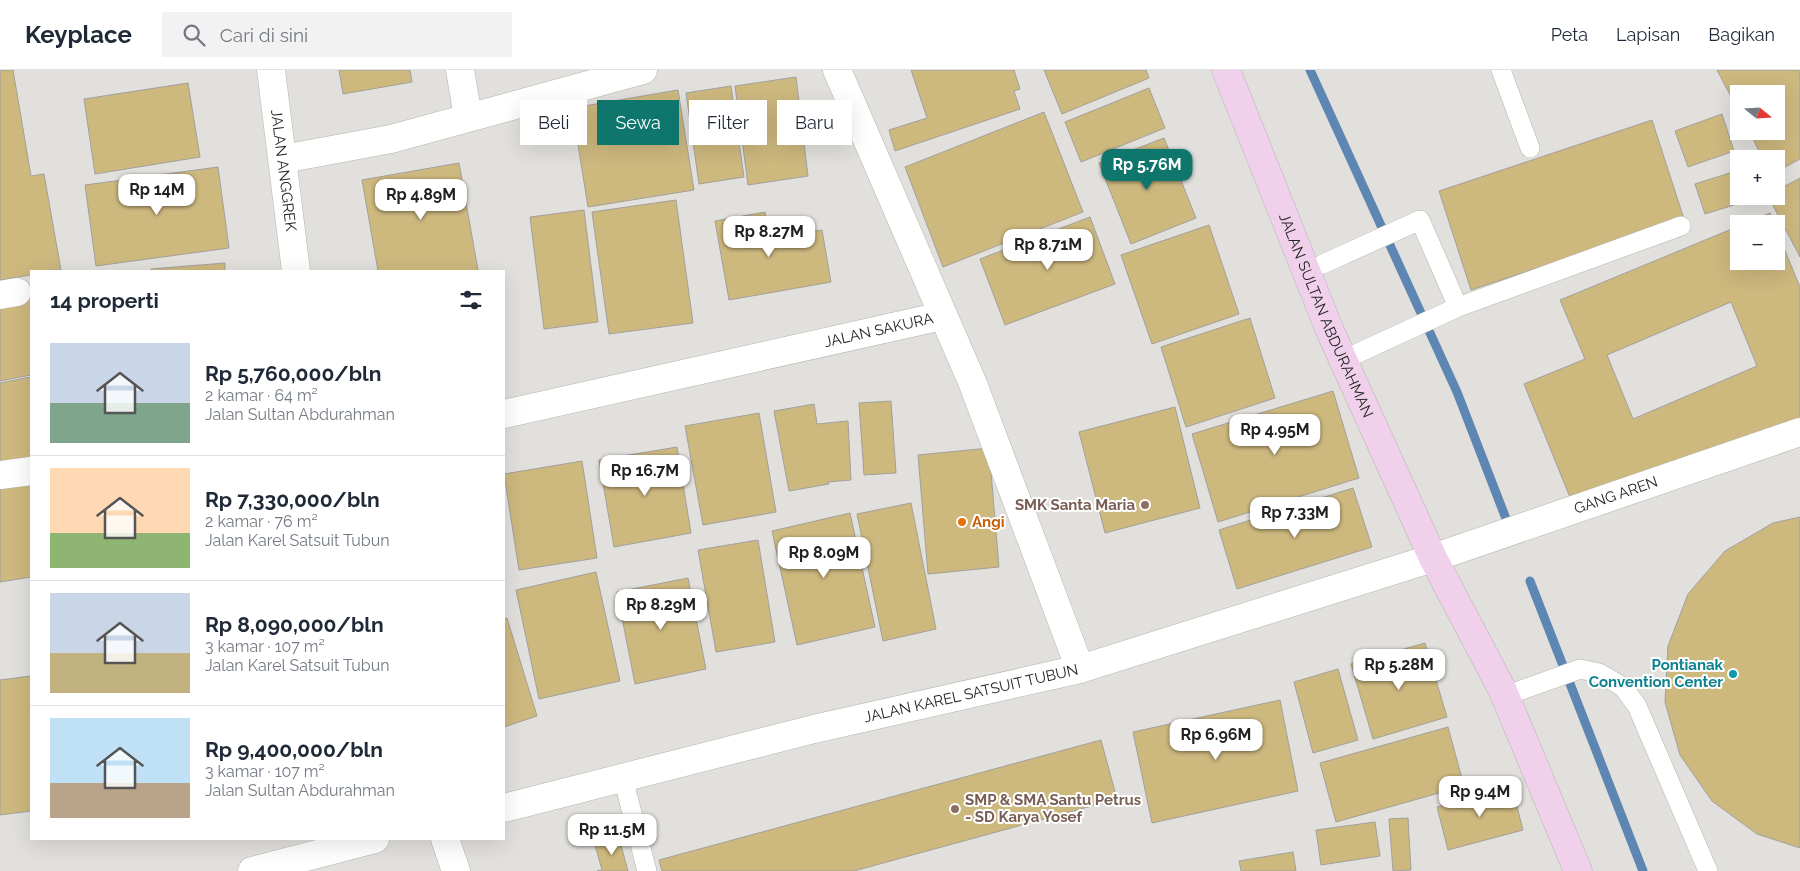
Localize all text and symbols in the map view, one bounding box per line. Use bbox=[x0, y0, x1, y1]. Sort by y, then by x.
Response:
search box bbox=[162, 12, 512, 57]
text: Keyplace bbox=[25, 20, 132, 49]
icon: search bbox=[180, 21, 208, 49]
text: Cari di sini bbox=[220, 24, 308, 46]
text: Peta bbox=[1551, 24, 1588, 45]
text: Lapisan bbox=[1616, 24, 1680, 45]
text: Bagikan bbox=[1708, 24, 1775, 45]
north arrow bbox=[1730, 85, 1785, 140]
map controls bbox=[1730, 85, 1785, 270]
chip: Beli bbox=[520, 100, 587, 145]
chip: Sewa bbox=[597, 100, 679, 145]
chip: Filter bbox=[689, 100, 767, 145]
chip: Baru bbox=[777, 100, 852, 145]
street label: JALAN ANGGREK bbox=[267, 108, 300, 233]
pin: Rp 5.76M bbox=[1095, 148, 1199, 191]
button: + bbox=[1730, 150, 1785, 205]
text: Rp 5.76M bbox=[1112, 155, 1182, 174]
pin: Rp 14M bbox=[116, 174, 198, 216]
pin: Rp 4.89M bbox=[369, 178, 473, 221]
text: Rp 14M bbox=[129, 180, 185, 199]
text: Rp 4.89M bbox=[386, 185, 456, 204]
street label: JALAN SULTAN ABDURAHMAN bbox=[1275, 211, 1377, 420]
button: − bbox=[1730, 215, 1785, 270]
pin: Rp 8.27M bbox=[717, 216, 821, 258]
text: Rp 8.27M bbox=[734, 222, 804, 241]
pin: Rp 8.71M bbox=[996, 228, 1100, 271]
text: Rp 8.71M bbox=[1014, 235, 1082, 254]
icon: filters bbox=[457, 286, 485, 314]
text: 14 properti bbox=[50, 288, 159, 313]
street label: JALAN SAKURA bbox=[822, 309, 935, 351]
text: Rp 5,760,000/bln bbox=[205, 361, 381, 386]
icon: home bbox=[90, 363, 150, 423]
text: 2 kamar · 64 m² bbox=[205, 386, 318, 405]
text: Jalan Sultan Abdurahman bbox=[205, 405, 395, 424]
pin: Rp 4.95M bbox=[1223, 414, 1327, 456]
text: Rp 4.95M bbox=[1240, 420, 1310, 439]
pin: Rp 16.7M bbox=[593, 454, 697, 497]
text: Rp 16.7M bbox=[611, 461, 679, 480]
street label: GANG AREN bbox=[1572, 473, 1660, 518]
text: Rp 7,330,000/bln bbox=[205, 487, 380, 512]
icon: home bbox=[90, 488, 150, 548]
place label: SMK Santa Maria bbox=[1015, 496, 1135, 514]
pin: Rp 7.33M bbox=[1243, 496, 1347, 539]
marker: SMK Santa Maria bbox=[1139, 499, 1151, 511]
text: Rp 7.33M bbox=[1261, 503, 1329, 522]
text: 2 kamar · 76 m² bbox=[205, 512, 318, 531]
place label: Angi bbox=[972, 513, 1004, 531]
marker: Angi bbox=[956, 516, 968, 528]
text: Jalan Karel Satsuit Tubun bbox=[205, 531, 390, 550]
pin: Rp 8.09M bbox=[772, 536, 876, 579]
text: Rp 8.09M bbox=[789, 543, 859, 562]
pin: Rp 8.29M bbox=[609, 588, 713, 631]
text: Rp 8.29M bbox=[626, 595, 696, 614]
text: Rp 8,090,000/bln bbox=[205, 612, 384, 637]
icon: home bbox=[90, 613, 150, 673]
text: 3 kamar · 107 m² bbox=[205, 637, 325, 656]
pin: Rp 5.28M bbox=[1347, 648, 1451, 691]
text: Rp 5.28M bbox=[1364, 655, 1434, 674]
text: Jalan Karel Satsuit Tubun bbox=[205, 656, 390, 675]
place label: Pontianak Convention Center bbox=[1589, 656, 1724, 691]
street label: JALAN KAREL SATSUIT TUBUN bbox=[862, 661, 1080, 726]
marker: Pontianak Convention Center bbox=[1727, 668, 1739, 680]
pin: Rp 6.96M bbox=[1164, 718, 1268, 761]
text: Rp 6.96M bbox=[1181, 725, 1251, 744]
text: Rp 9,400,000/bln bbox=[205, 737, 383, 762]
icon: home bbox=[90, 738, 150, 798]
text: 3 kamar · 107 m² bbox=[205, 762, 325, 781]
pin: Rp 9.4M bbox=[1434, 776, 1526, 818]
text: Jalan Sultan Abdurahman bbox=[205, 781, 395, 800]
text: Rp 9.4M bbox=[1450, 782, 1510, 801]
place label: SMP & SMA Santu Petrus - SD Karya Yosef bbox=[965, 791, 1141, 826]
marker: SMP & SMA Santu Petrus - SD Karya Yosef bbox=[949, 803, 961, 815]
pin: Rp 11.5M bbox=[560, 814, 664, 856]
text: Rp 11.5M bbox=[579, 820, 645, 839]

